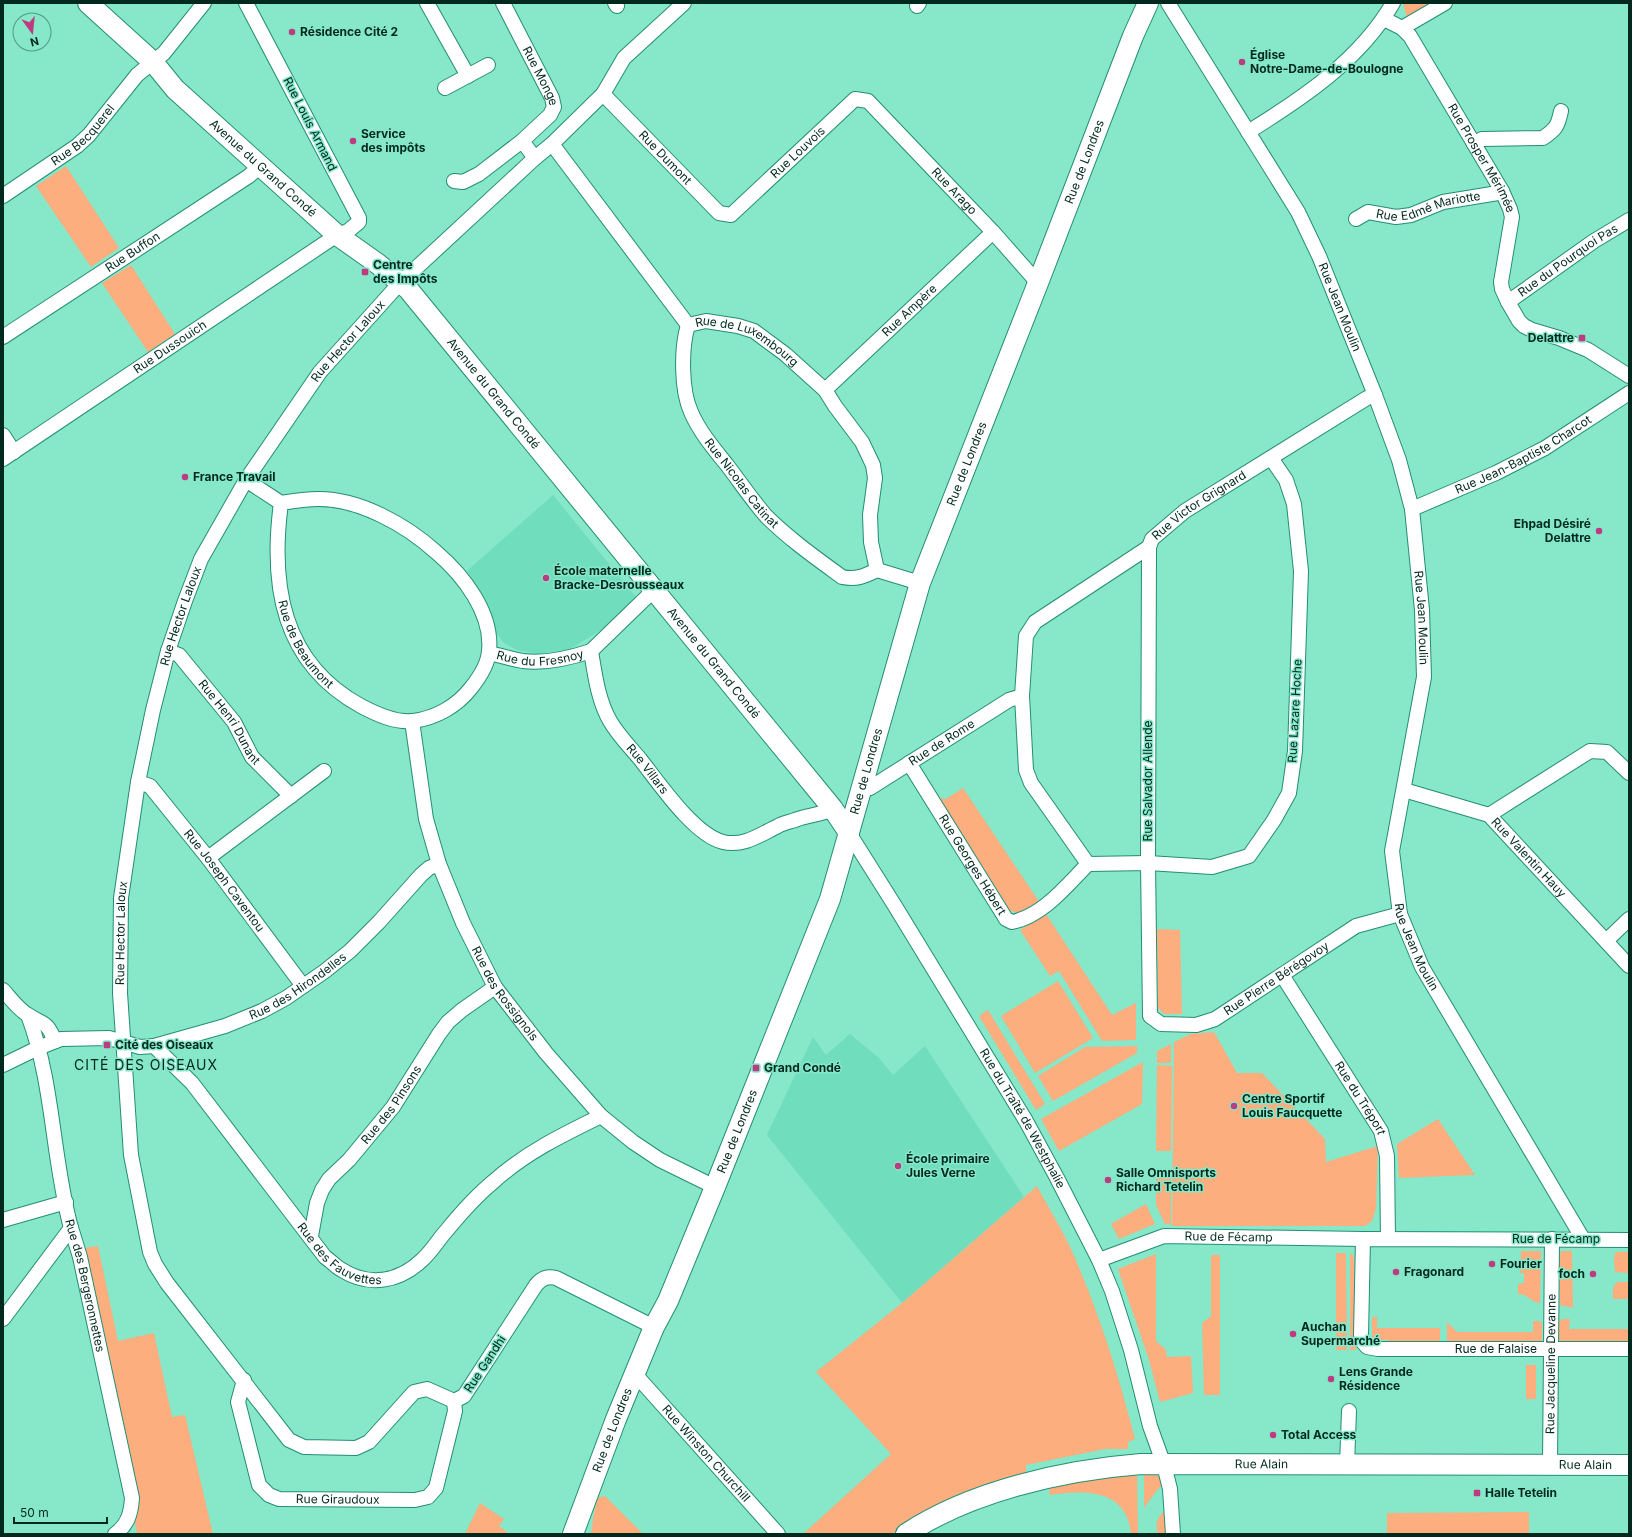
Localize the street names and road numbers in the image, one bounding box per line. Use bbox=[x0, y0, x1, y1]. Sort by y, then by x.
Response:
street label: Rue Monge bbox=[520, 43, 561, 107]
street label: Rue Louis Armand bbox=[280, 74, 341, 173]
street label: Rue Becquerel bbox=[48, 101, 117, 168]
street label: Rue Prosper Mérimée bbox=[1445, 101, 1519, 215]
street label: Avenue du Grand Condé bbox=[207, 116, 320, 220]
street label: Rue de Londres bbox=[1061, 117, 1107, 206]
street label: Rue Louvois bbox=[767, 123, 828, 181]
street label: Rue Dumont bbox=[636, 127, 695, 188]
street label: Rue Arago bbox=[929, 164, 980, 218]
street label: Rue Edmé Mariotte bbox=[1375, 188, 1481, 224]
street label: Rue du Pourquoi Pas bbox=[1515, 220, 1620, 300]
street label: Rue Buffon bbox=[102, 228, 163, 275]
street label: Rue Jean Moulin bbox=[1315, 260, 1365, 354]
street label: Rue Ampère bbox=[879, 281, 940, 340]
street label: Rue Hector Laloux bbox=[307, 297, 388, 385]
street label: Rue de Luxembourg bbox=[694, 313, 802, 370]
street label: Rue Dussouich bbox=[130, 317, 209, 376]
street label: Avenue du Grand Condé bbox=[444, 335, 544, 452]
street label: Rue Jean-Baptiste Charcot bbox=[1453, 412, 1594, 497]
street label: Rue de Londres bbox=[943, 419, 990, 508]
street label: Rue Nicolas Catinat bbox=[702, 435, 782, 531]
street label: Rue Victor Grignard bbox=[1148, 467, 1249, 543]
street label: Rue Hector Laloux bbox=[157, 564, 205, 667]
street label: Rue Jean Moulin bbox=[1411, 570, 1432, 665]
street label: Rue de Beaumont bbox=[275, 599, 337, 691]
street label: Avenue du Grand Condé bbox=[664, 604, 764, 721]
street label: Rue du Fresnoy bbox=[495, 646, 586, 669]
street label: Rue Lazare Hoche bbox=[1284, 659, 1305, 763]
street label: Rue Henri Dunant bbox=[195, 676, 263, 768]
street label: Rue de Rome bbox=[906, 716, 977, 769]
street label: Rue Salvador Allende bbox=[1140, 721, 1155, 841]
street label: Rue de Londres bbox=[846, 726, 885, 816]
street label: Rue Villars bbox=[623, 741, 672, 797]
street label: Rue Georges Hébert bbox=[936, 812, 1010, 918]
street label: Rue Valentin Hauy bbox=[1488, 814, 1570, 901]
street label: Rue Joseph Caventou bbox=[181, 826, 268, 935]
street label: Rue Hector Laloux bbox=[112, 880, 130, 985]
street label: Rue Jean Moulin bbox=[1392, 902, 1442, 993]
street label: Rue Pierre Bérégovoy bbox=[1221, 938, 1332, 1018]
street label: Rue des Rossignols bbox=[469, 944, 542, 1044]
street label: Rue des Hirondelles bbox=[247, 949, 349, 1022]
street label: Rue du Traîté de Westphalie bbox=[977, 1046, 1069, 1190]
street label: Rue du Tréport bbox=[1332, 1058, 1390, 1136]
street label: Rue des Pinsons bbox=[357, 1062, 425, 1147]
street label: Rue de Londres bbox=[713, 1087, 760, 1175]
street label: Rue des Bergeronnettes bbox=[62, 1217, 108, 1353]
street label: Rue des Fauvettes bbox=[294, 1219, 382, 1287]
street label: Rue de Fécamp bbox=[1185, 1228, 1273, 1245]
street label: Rue de Fécamp bbox=[1512, 1231, 1600, 1246]
street label: Rue Jacqueline Devanne bbox=[1542, 1294, 1559, 1434]
street label: Rue Gandhi bbox=[461, 1332, 509, 1395]
street label: Rue de Falaise bbox=[1455, 1341, 1537, 1356]
street label: Rue de Londres bbox=[589, 1386, 635, 1474]
street label: Rue Winston Churchill bbox=[659, 1402, 754, 1505]
street label: Rue Alain bbox=[1235, 1456, 1288, 1471]
street label: Rue Alain bbox=[1559, 1457, 1612, 1472]
street label: Rue Giraudoux bbox=[296, 1491, 380, 1507]

